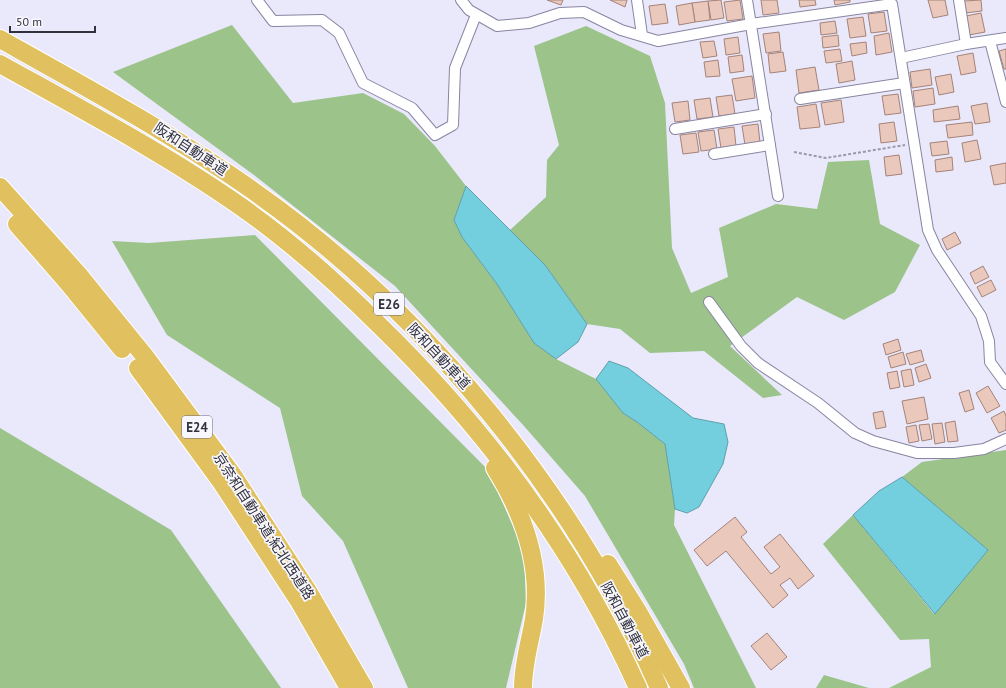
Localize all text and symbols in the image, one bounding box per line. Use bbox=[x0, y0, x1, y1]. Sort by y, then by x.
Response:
scale bar bbox=[10, 8, 95, 34]
text: 50 m bbox=[16, 14, 42, 29]
street label: 阪和自動車道 bbox=[151, 119, 231, 179]
road number: E26 bbox=[374, 293, 404, 315]
street label: 阪和自動車道 bbox=[404, 319, 474, 393]
road number: E24 bbox=[182, 416, 212, 438]
street label: 京奈和自動車道;紀北西道路 bbox=[210, 449, 318, 603]
street label: 阪和自動車道 bbox=[597, 579, 653, 661]

